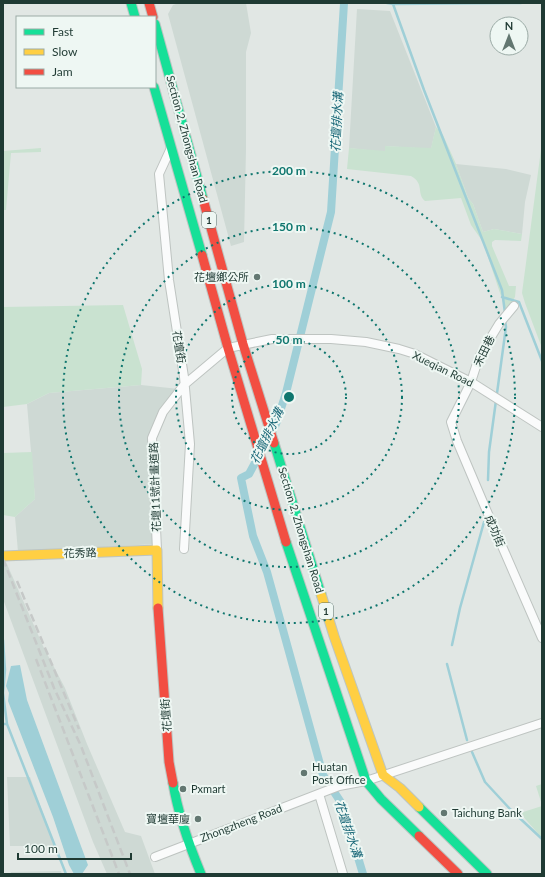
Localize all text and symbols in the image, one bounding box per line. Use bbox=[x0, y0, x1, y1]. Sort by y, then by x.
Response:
legend bbox=[16, 16, 156, 88]
north arrow bbox=[489, 16, 529, 56]
text: N bbox=[505, 19, 513, 32]
text: Fast bbox=[52, 24, 74, 39]
text: Slow bbox=[52, 44, 78, 59]
text: Jam bbox=[52, 64, 73, 79]
street label: Section 2, Zhongshan Road bbox=[164, 74, 211, 204]
water label: 花壇排水溝 bbox=[327, 90, 346, 152]
text: 200 m bbox=[272, 163, 306, 178]
road number: 1 bbox=[202, 212, 216, 228]
text: 150 m bbox=[272, 219, 306, 234]
place label: 花壇鄉公所 bbox=[194, 270, 249, 283]
marker: 花壇鄉公所 bbox=[252, 272, 262, 282]
text: 100 m bbox=[272, 276, 306, 291]
street label: 花壇街 bbox=[170, 330, 188, 364]
text: 50 m bbox=[276, 332, 302, 347]
street label: 禾田巷 bbox=[470, 333, 497, 368]
street label: Xueqian Road bbox=[411, 348, 476, 389]
centre of rings bbox=[282, 390, 296, 404]
water label: 花壇排水溝 bbox=[247, 404, 287, 466]
street label: 花壇11號計畫道路 bbox=[146, 442, 163, 532]
street label: Section 2, Zhongshan Road bbox=[276, 465, 327, 594]
street label: 成功街 bbox=[483, 513, 508, 549]
street label: 花秀路 bbox=[63, 545, 97, 560]
road number: 1 bbox=[319, 603, 333, 619]
street label: 花壇街 bbox=[158, 698, 173, 732]
place label: Huatan Post Office bbox=[312, 760, 366, 786]
marker: Huatan Post Office bbox=[299, 768, 309, 778]
place label: Pxmart bbox=[191, 782, 226, 795]
marker: Pxmart bbox=[178, 784, 188, 794]
water label: 花壇排水溝 bbox=[332, 798, 366, 862]
street label: Zhongzheng Road bbox=[198, 801, 284, 844]
place label: Taichung Bank bbox=[452, 806, 522, 819]
marker: Taichung Bank bbox=[439, 808, 449, 818]
place label: 寶壇華廈 bbox=[146, 812, 190, 825]
marker: 寶壇華廈 bbox=[193, 814, 203, 824]
scale bar bbox=[18, 835, 131, 861]
text: 100 m bbox=[24, 841, 58, 856]

